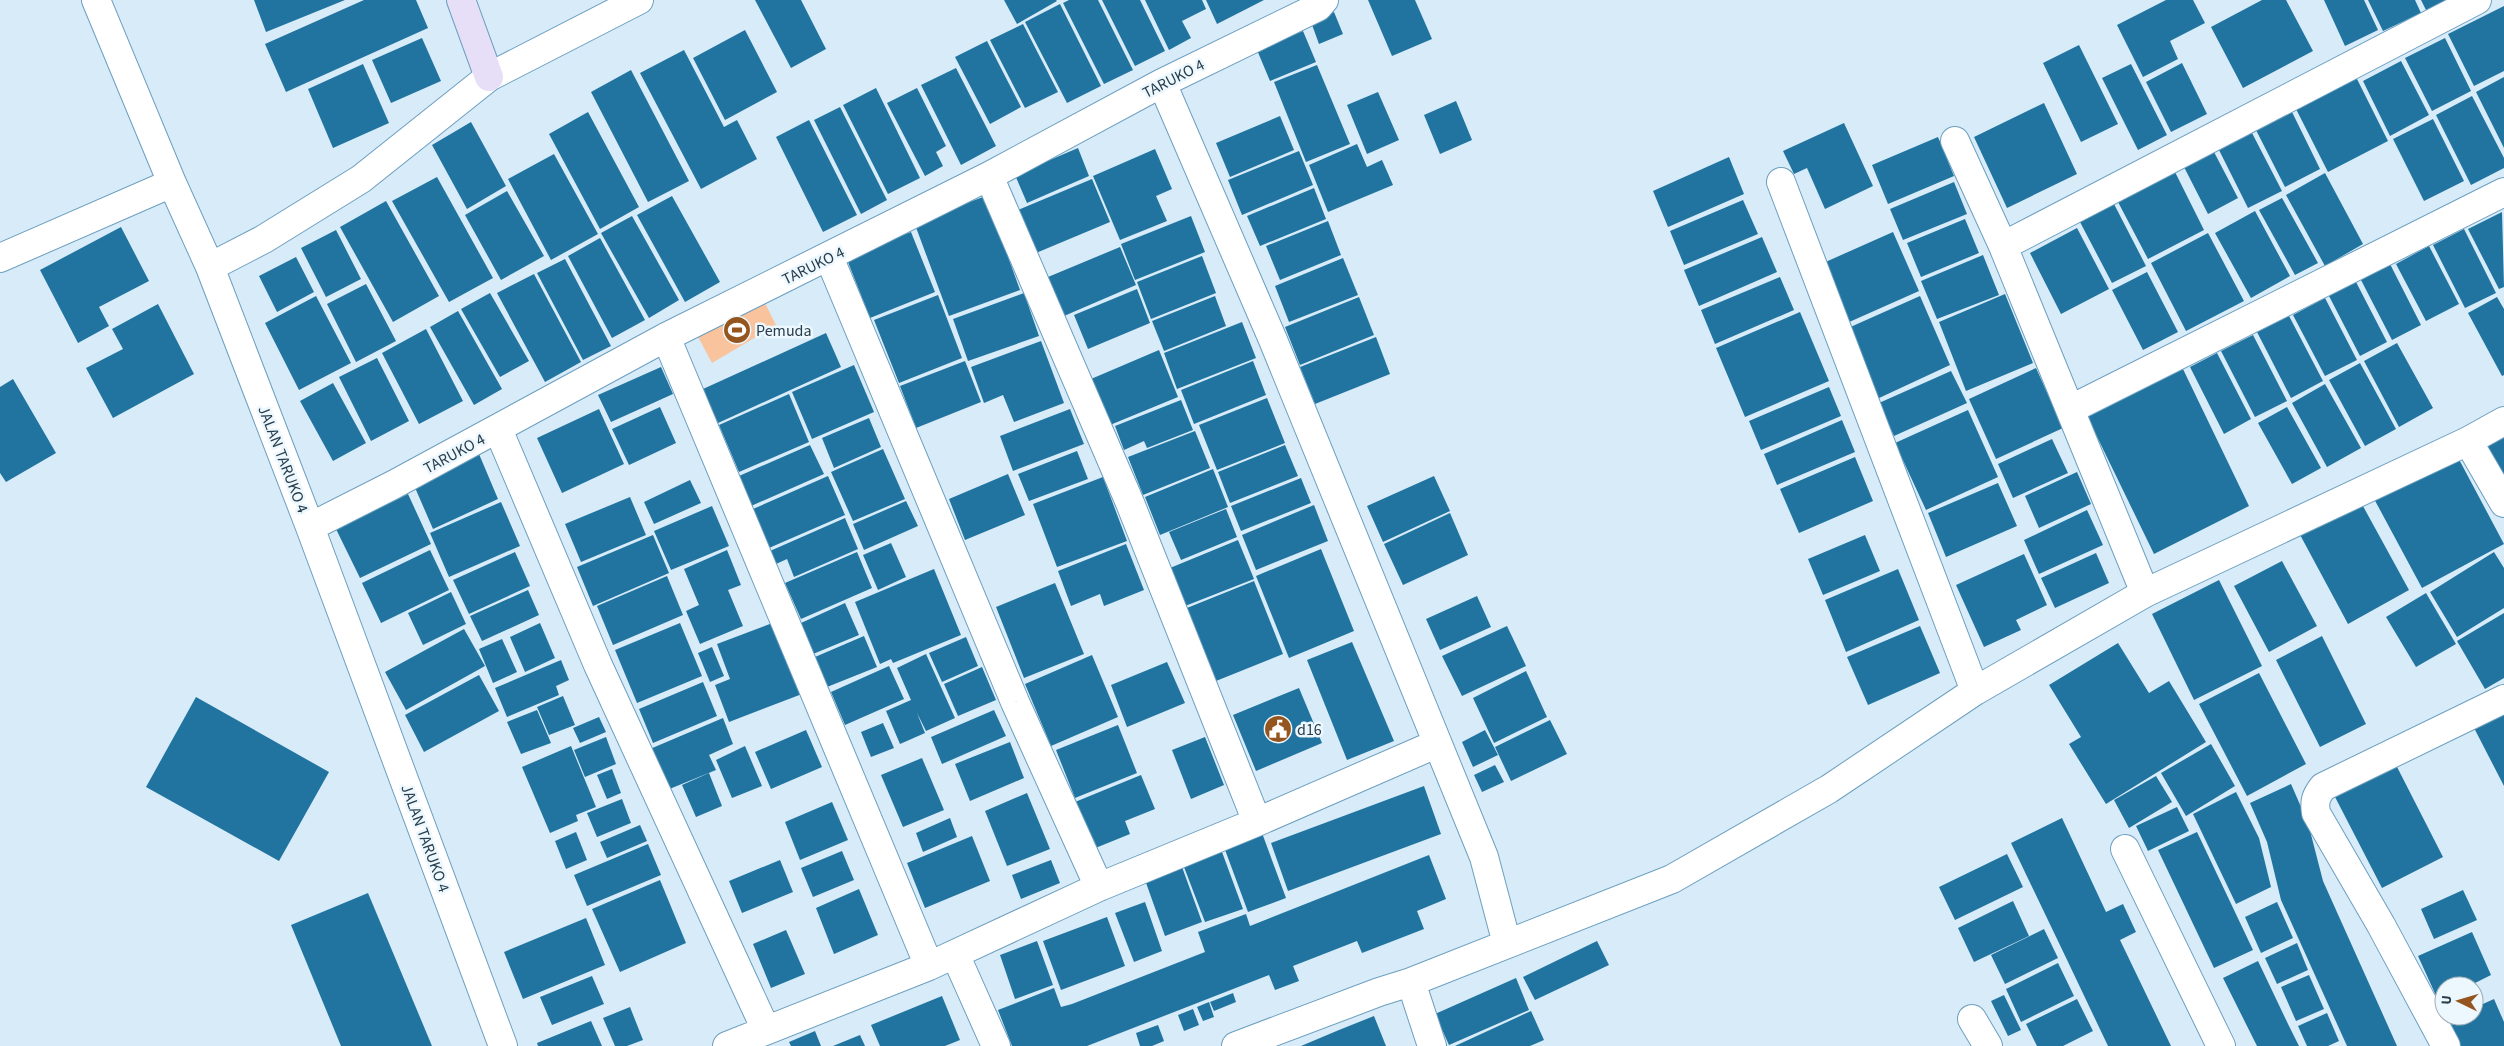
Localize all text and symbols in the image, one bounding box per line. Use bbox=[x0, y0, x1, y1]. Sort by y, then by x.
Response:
street label: TARUKO 4 bbox=[1139, 54, 1208, 104]
street label: TARUKO 4 bbox=[779, 241, 848, 290]
sports icon: Pemuda bbox=[722, 315, 752, 345]
place label: Pemuda bbox=[756, 320, 812, 342]
street label: JALAN TARUKO 4 bbox=[253, 403, 314, 516]
street label: TARUKO 4 bbox=[420, 428, 489, 479]
public building icon: d16 bbox=[1263, 714, 1293, 744]
place label: d16 bbox=[1297, 719, 1322, 741]
street label: JALAN TARUKO 4 bbox=[395, 781, 455, 895]
north arrow bbox=[2434, 976, 2484, 1026]
text: U bbox=[2437, 994, 2457, 1005]

